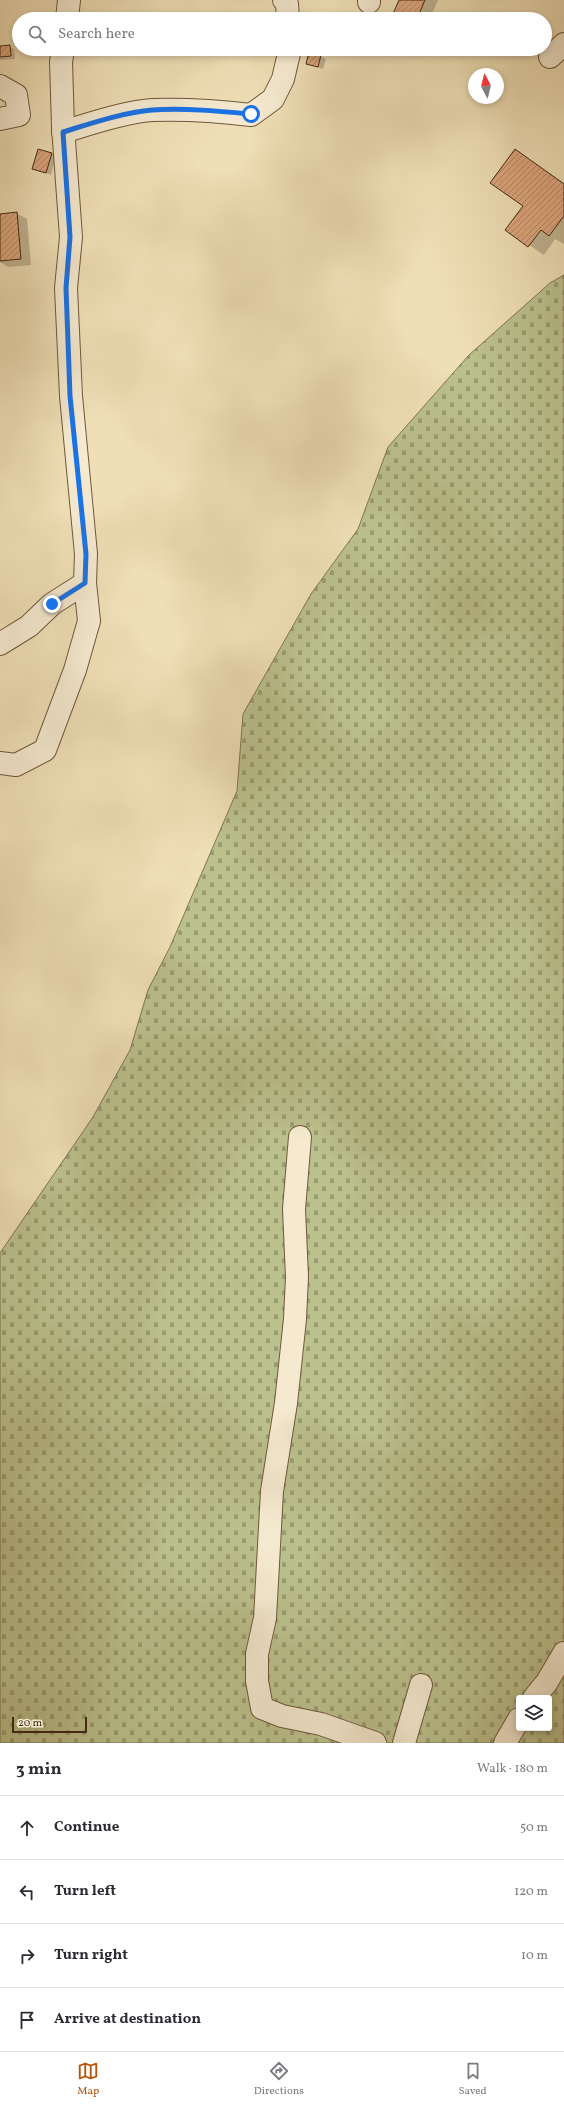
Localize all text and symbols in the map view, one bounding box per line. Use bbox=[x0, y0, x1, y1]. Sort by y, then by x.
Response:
search box bbox=[12, 12, 552, 56]
icon: search bbox=[26, 23, 48, 45]
text: Search here bbox=[58, 24, 135, 45]
north arrow bbox=[468, 68, 504, 104]
route start bbox=[242, 105, 260, 123]
route end bbox=[43, 595, 61, 613]
map controls bbox=[516, 1695, 552, 1731]
button: layers bbox=[516, 1695, 552, 1731]
scale bar bbox=[12, 1715, 87, 1734]
text: 20 m bbox=[18, 1716, 42, 1731]
text: 3 min bbox=[16, 1758, 62, 1781]
text: Walk · 180 m bbox=[477, 1760, 548, 1778]
icon: ahead bbox=[16, 1817, 38, 1839]
text: Continue bbox=[54, 1817, 119, 1838]
text: 50 m bbox=[520, 1819, 548, 1837]
icon: left bbox=[16, 1881, 38, 1903]
text: Turn left bbox=[54, 1881, 116, 1902]
text: 120 m bbox=[514, 1883, 548, 1901]
icon: right bbox=[16, 1945, 38, 1967]
text: Turn right bbox=[54, 1945, 128, 1966]
text: 10 m bbox=[521, 1947, 548, 1965]
icon: arrive bbox=[16, 2009, 38, 2031]
text: Arrive at destination bbox=[54, 2009, 201, 2030]
tab: Map bbox=[77, 2060, 99, 2099]
tab: Directions bbox=[254, 2060, 304, 2099]
tab: Saved bbox=[458, 2060, 487, 2099]

